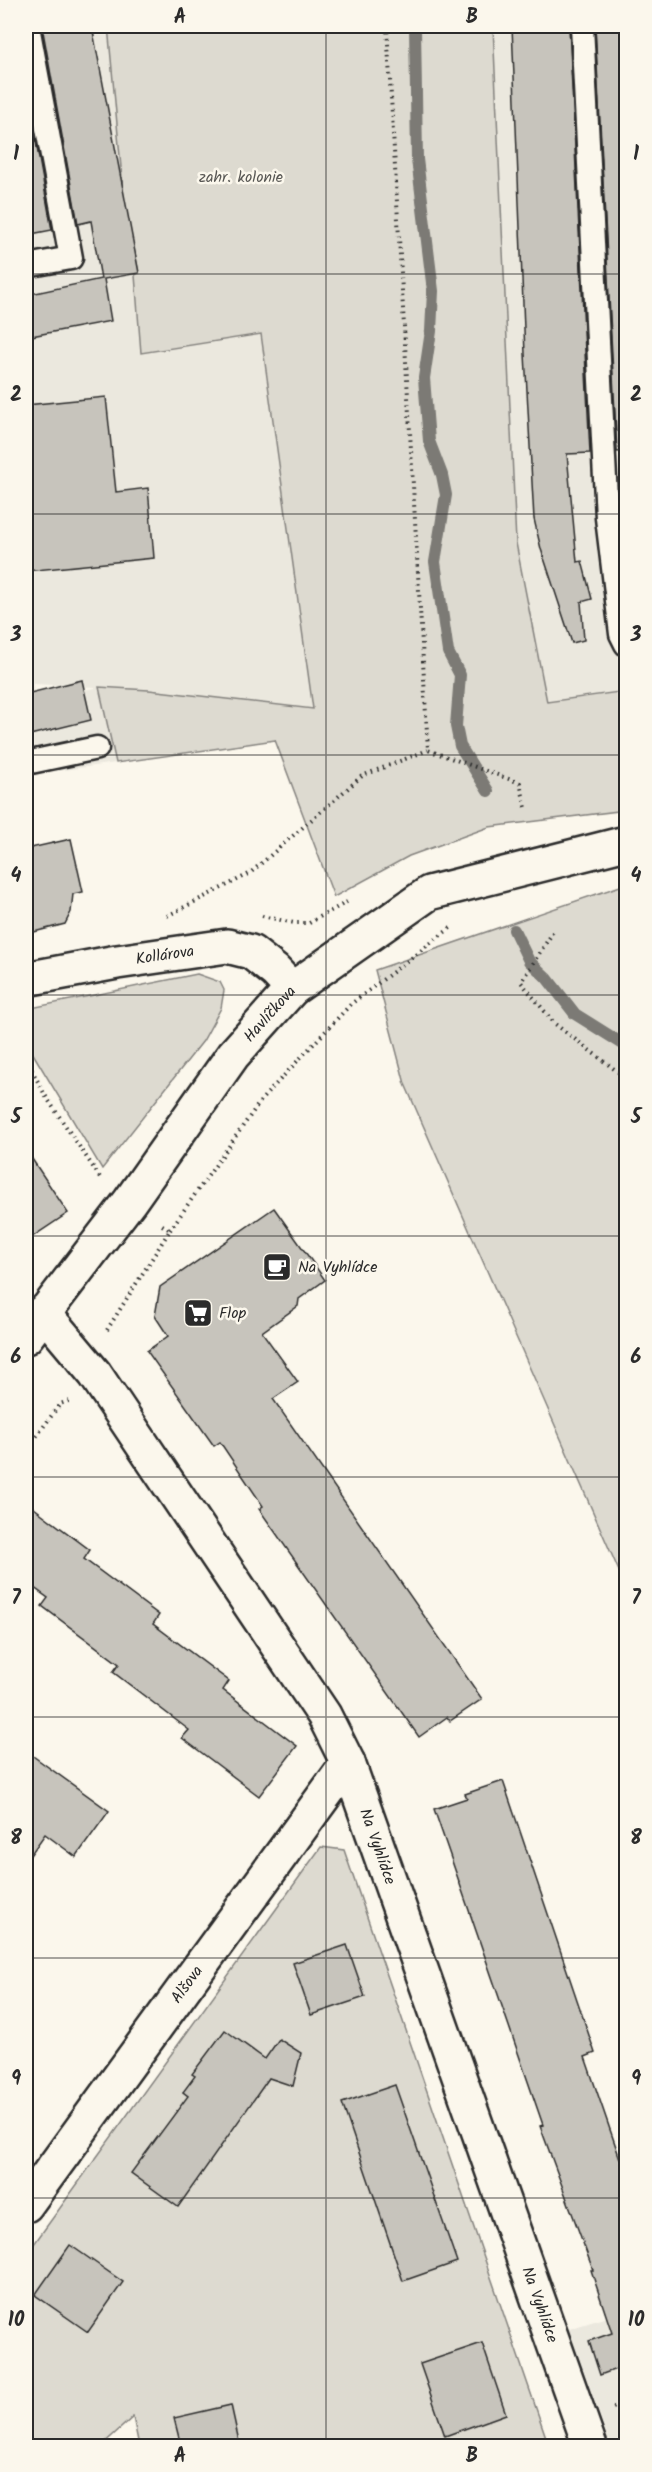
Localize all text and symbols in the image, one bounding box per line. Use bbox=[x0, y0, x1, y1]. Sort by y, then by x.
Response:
text: A bbox=[174, 2, 186, 34]
text: B bbox=[466, 2, 478, 34]
text: 1 bbox=[13, 139, 19, 171]
text: 1 bbox=[633, 139, 639, 171]
park label: zahr. kolonie bbox=[199, 165, 283, 190]
text: 2 bbox=[10, 380, 22, 412]
text: 2 bbox=[630, 380, 642, 412]
text: 3 bbox=[10, 620, 22, 652]
text: 3 bbox=[630, 620, 642, 652]
text: 4 bbox=[11, 861, 22, 893]
text: 4 bbox=[631, 861, 642, 893]
street label: Kollárova bbox=[134, 938, 196, 972]
street label: Havlíčkova bbox=[237, 980, 302, 1048]
text: 5 bbox=[10, 1102, 23, 1134]
text: 5 bbox=[630, 1102, 643, 1134]
cafe icon: Na Vyhlídce bbox=[261, 1251, 293, 1283]
place label: Na Vyhlídce bbox=[298, 1255, 377, 1280]
supermarket icon: Flop bbox=[182, 1297, 214, 1329]
place label: Flop bbox=[219, 1301, 247, 1326]
text: 6 bbox=[11, 1342, 22, 1374]
text: 6 bbox=[631, 1342, 642, 1374]
text: 7 bbox=[11, 1583, 21, 1615]
text: 7 bbox=[631, 1583, 641, 1615]
street label: Na Vyhlídce bbox=[353, 1805, 403, 1888]
text: 8 bbox=[10, 1823, 22, 1855]
text: 8 bbox=[630, 1823, 642, 1855]
street label: Alšova bbox=[164, 1960, 209, 2009]
text: 9 bbox=[11, 2064, 21, 2096]
text: 9 bbox=[631, 2064, 641, 2096]
street label: Na Vyhlídce bbox=[515, 2263, 565, 2346]
text: 10 bbox=[8, 2305, 25, 2337]
text: 10 bbox=[628, 2305, 645, 2337]
text: A bbox=[174, 2441, 186, 2472]
text: B bbox=[466, 2441, 478, 2472]

